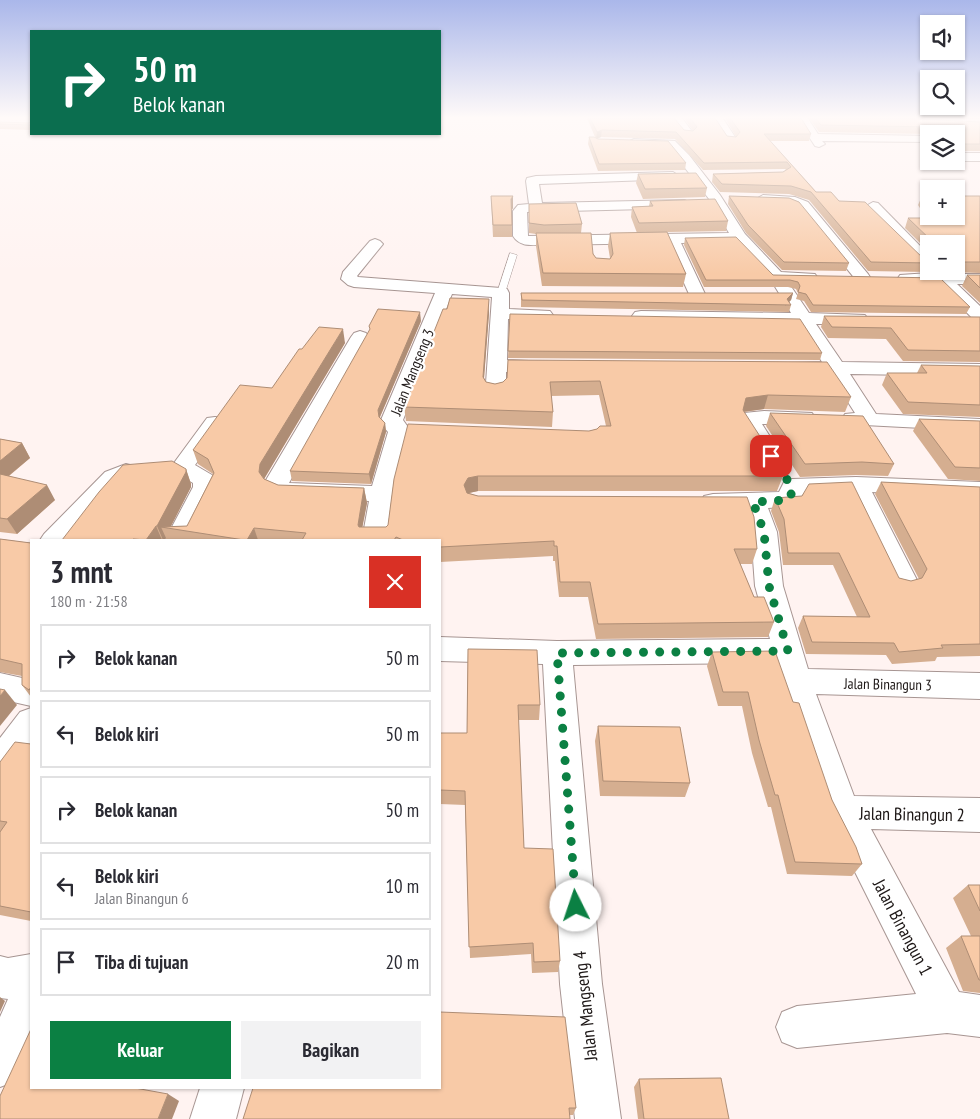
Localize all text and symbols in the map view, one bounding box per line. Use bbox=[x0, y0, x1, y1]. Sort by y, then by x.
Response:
map controls bbox=[920, 15, 965, 280]
button: sound bbox=[920, 15, 965, 60]
text: 50 m bbox=[133, 46, 197, 92]
icon: right bbox=[50, 50, 115, 115]
button: search bbox=[920, 70, 965, 115]
text: Belok kanan bbox=[133, 90, 225, 118]
button: layers bbox=[920, 125, 965, 170]
button: + bbox=[920, 180, 965, 225]
button: − bbox=[920, 235, 965, 280]
street label: Jalan Mangseng 3 bbox=[386, 326, 438, 419]
pin bbox=[750, 435, 792, 477]
icon: arrive bbox=[757, 442, 785, 470]
text: 3 mnt bbox=[50, 552, 113, 591]
button: close bbox=[369, 556, 421, 608]
text: 180 m · 21:58 bbox=[50, 591, 128, 611]
icon: right bbox=[52, 644, 80, 672]
text: Belok kanan bbox=[95, 646, 177, 670]
text: 50 m bbox=[386, 646, 419, 670]
street label: Jalan Binangun 3 bbox=[843, 674, 932, 694]
icon: left bbox=[52, 720, 80, 748]
text: Belok kiri bbox=[95, 722, 159, 746]
text: 50 m bbox=[386, 722, 419, 746]
icon: right bbox=[52, 796, 80, 824]
text: Belok kanan bbox=[95, 798, 177, 822]
text: 50 m bbox=[386, 798, 419, 822]
street label: Jalan Binangun 2 bbox=[858, 802, 965, 826]
text: Belok kiri bbox=[95, 864, 159, 888]
icon: left bbox=[52, 872, 80, 900]
text: 10 m bbox=[386, 874, 419, 898]
street label: Jalan Binangun 1 bbox=[868, 874, 938, 979]
position arrow bbox=[549, 879, 601, 931]
text: Jalan Binangun 6 bbox=[95, 888, 189, 908]
icon: arrive bbox=[52, 948, 80, 976]
text: Tiba di tujuan bbox=[95, 950, 188, 974]
text: 20 m bbox=[386, 950, 419, 974]
street label: Jalan Mangseng 4 bbox=[568, 950, 602, 1063]
button: Keluar bbox=[50, 1021, 231, 1079]
button: Bagikan bbox=[241, 1021, 421, 1079]

